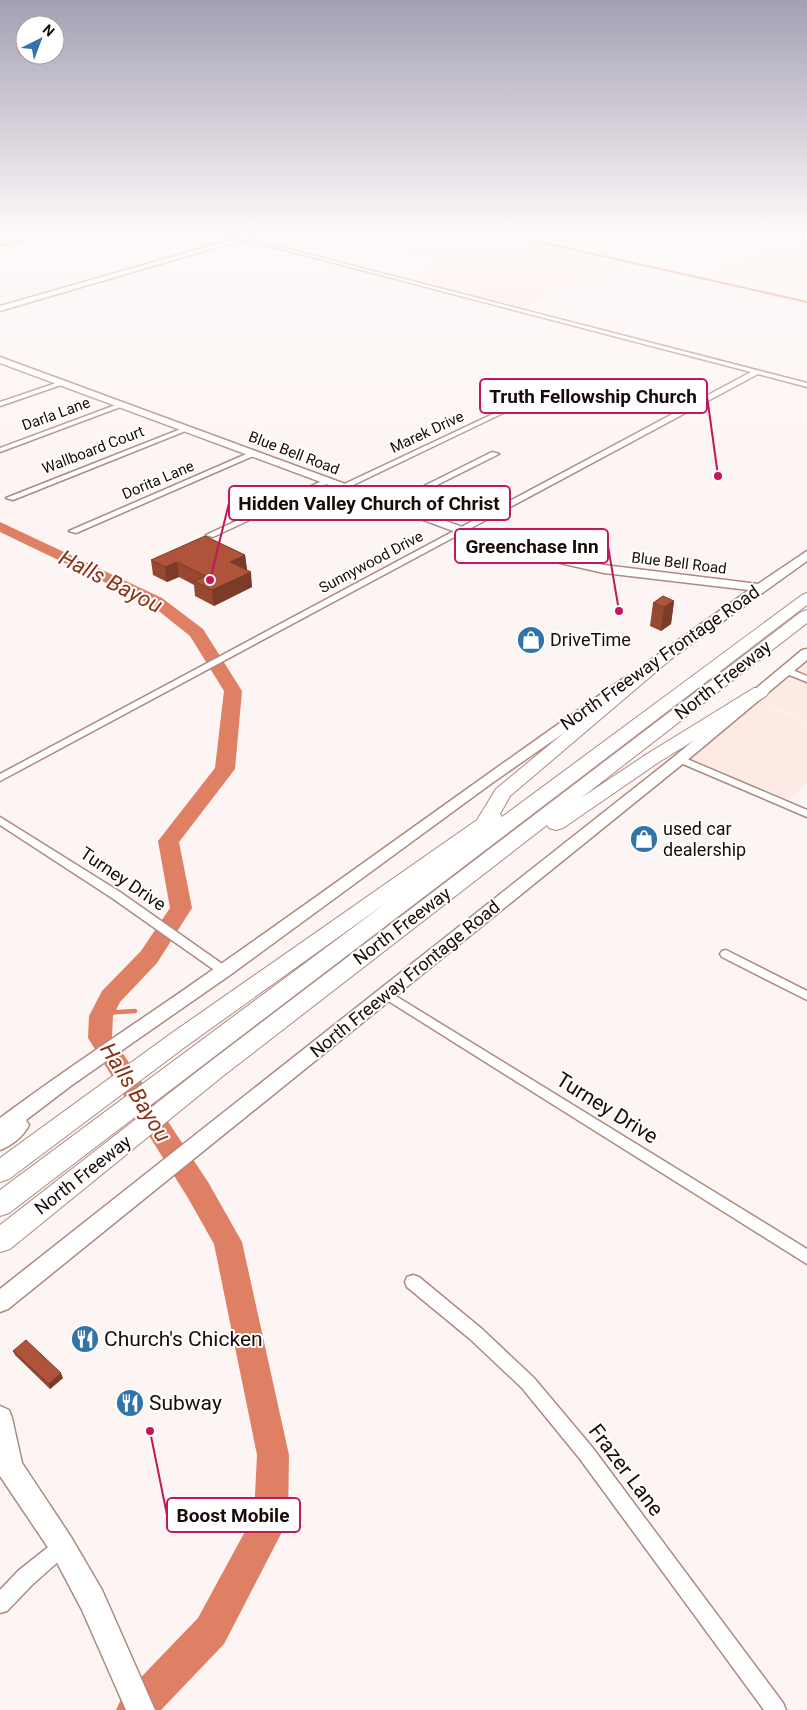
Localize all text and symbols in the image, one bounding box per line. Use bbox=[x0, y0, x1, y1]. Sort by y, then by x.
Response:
north arrow bbox=[15, 15, 65, 65]
text: N bbox=[40, 21, 58, 40]
callout: Truth Fellowship Church bbox=[480, 379, 707, 413]
text: Truth Fellowship Church bbox=[489, 385, 697, 408]
street label: Darla Lane bbox=[20, 393, 93, 435]
street label: Marek Drive bbox=[387, 407, 467, 457]
street label: Wallboard Court bbox=[39, 422, 147, 478]
street label: Blue Bell Road bbox=[246, 427, 342, 479]
street label: Dorita Lane bbox=[119, 457, 197, 503]
callout: Hidden Valley Church of Christ bbox=[229, 486, 510, 520]
text: Hidden Valley Church of Christ bbox=[238, 492, 500, 515]
street label: Sunnywood Drive bbox=[316, 527, 426, 597]
callout: Greenchase Inn bbox=[455, 529, 608, 563]
text: Greenchase Inn bbox=[465, 535, 599, 558]
water label: Halls Bayou bbox=[55, 545, 167, 618]
street label: Blue Bell Road bbox=[630, 548, 728, 578]
street label: North Freeway Frontage Road bbox=[556, 581, 764, 735]
shop icon: DriveTime bbox=[516, 625, 546, 655]
place label: DriveTime bbox=[550, 629, 631, 650]
street label: North Freeway bbox=[671, 636, 775, 724]
place label: used car dealership bbox=[663, 818, 746, 860]
shop icon: used car dealership bbox=[629, 824, 659, 854]
street label: Turney Drive bbox=[76, 842, 170, 915]
street label: North Freeway bbox=[349, 882, 455, 969]
street label: North Freeway Frontage Road bbox=[306, 896, 504, 1062]
water label: Halls Bayou bbox=[95, 1038, 176, 1147]
street label: Turney Drive bbox=[552, 1067, 662, 1149]
street label: North Freeway bbox=[30, 1130, 135, 1219]
restaurant icon: Church's Chicken bbox=[70, 1324, 100, 1354]
place label: Church's Chicken bbox=[104, 1327, 263, 1351]
restaurant icon: Subway bbox=[115, 1388, 145, 1418]
place label: Subway bbox=[149, 1391, 222, 1415]
street label: Frazer Lane bbox=[584, 1419, 668, 1521]
callout: Boost Mobile bbox=[167, 1498, 300, 1532]
text: Boost Mobile bbox=[177, 1504, 289, 1527]

